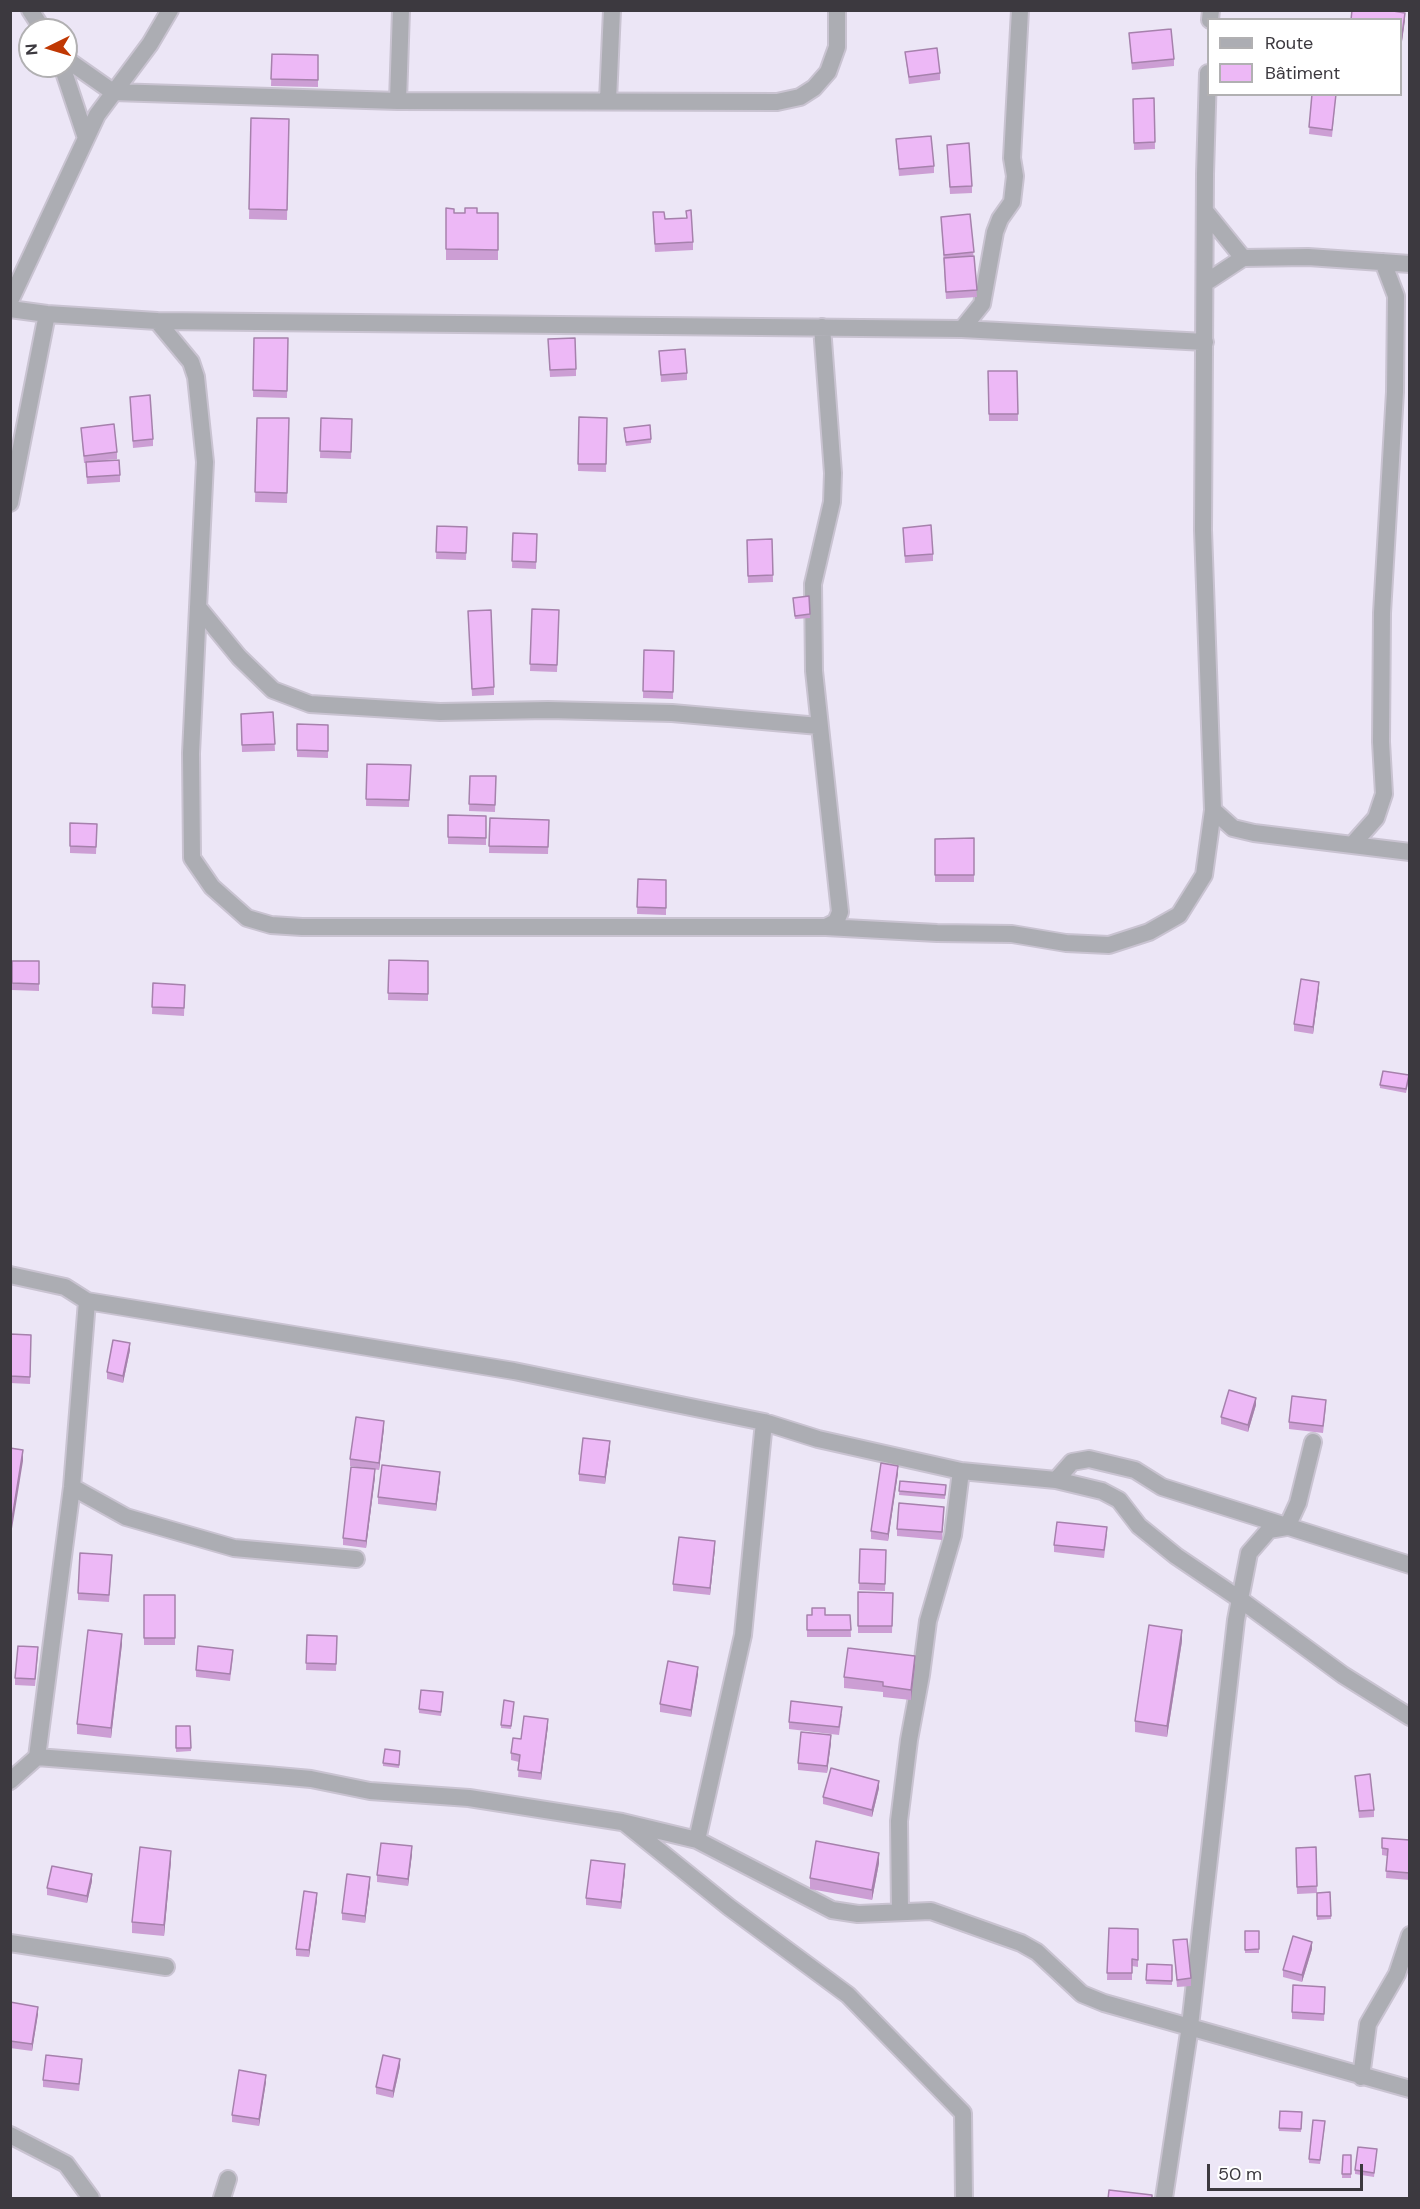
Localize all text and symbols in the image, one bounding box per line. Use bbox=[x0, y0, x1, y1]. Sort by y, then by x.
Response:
north arrow bbox=[18, 18, 78, 78]
legend bbox=[1207, 18, 1402, 96]
text: Route bbox=[1265, 31, 1313, 55]
text: N bbox=[21, 43, 43, 56]
text: Bâtiment bbox=[1265, 61, 1340, 85]
scale bar bbox=[1210, 2152, 1366, 2190]
text: 50 m bbox=[1218, 2162, 1262, 2186]

